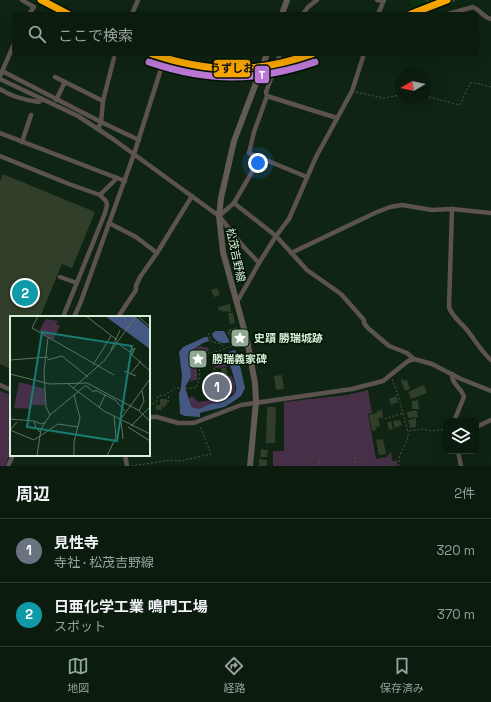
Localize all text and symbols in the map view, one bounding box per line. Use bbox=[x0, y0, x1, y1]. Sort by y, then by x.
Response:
search box bbox=[12, 12, 479, 56]
icon: search bbox=[26, 23, 48, 45]
text: ここで検索 bbox=[58, 26, 133, 45]
line badge: うずしお bbox=[213, 59, 251, 78]
text: うずしお bbox=[210, 61, 254, 75]
line badge: T bbox=[254, 65, 270, 84]
text: T bbox=[259, 68, 266, 82]
north arrow bbox=[395, 68, 431, 104]
your location bbox=[248, 153, 268, 173]
street label: 松茂吉野線 bbox=[223, 227, 249, 283]
pin: 2 bbox=[12, 278, 38, 308]
inset map bbox=[10, 316, 150, 456]
place icon: 史蹟 勝瑞城跡 bbox=[229, 327, 251, 349]
place label: 史蹟 勝瑞城跡 bbox=[254, 331, 323, 345]
place icon: 勝瑞義家碑 bbox=[187, 348, 209, 370]
place label: 勝瑞義家碑 bbox=[212, 352, 267, 366]
pin: 1 bbox=[204, 372, 230, 402]
map controls bbox=[443, 418, 479, 454]
button: layers bbox=[443, 418, 479, 454]
text: 周辺 bbox=[16, 483, 50, 505]
text: 2件 bbox=[454, 485, 475, 502]
text: 見性寺 bbox=[54, 533, 99, 552]
text: 1 bbox=[26, 542, 32, 559]
text: 320 m bbox=[436, 542, 475, 559]
text: 寺社 · 松茂吉野線 bbox=[54, 554, 154, 571]
text: 日亜化学工業 鳴門工場 bbox=[54, 597, 208, 616]
text: 2 bbox=[25, 606, 33, 623]
text: 370 m bbox=[437, 606, 475, 623]
text: スポット bbox=[54, 618, 106, 635]
tab: 地図 bbox=[67, 655, 89, 695]
tab: 経路 bbox=[223, 655, 245, 695]
tab: 保存済み bbox=[380, 655, 424, 695]

